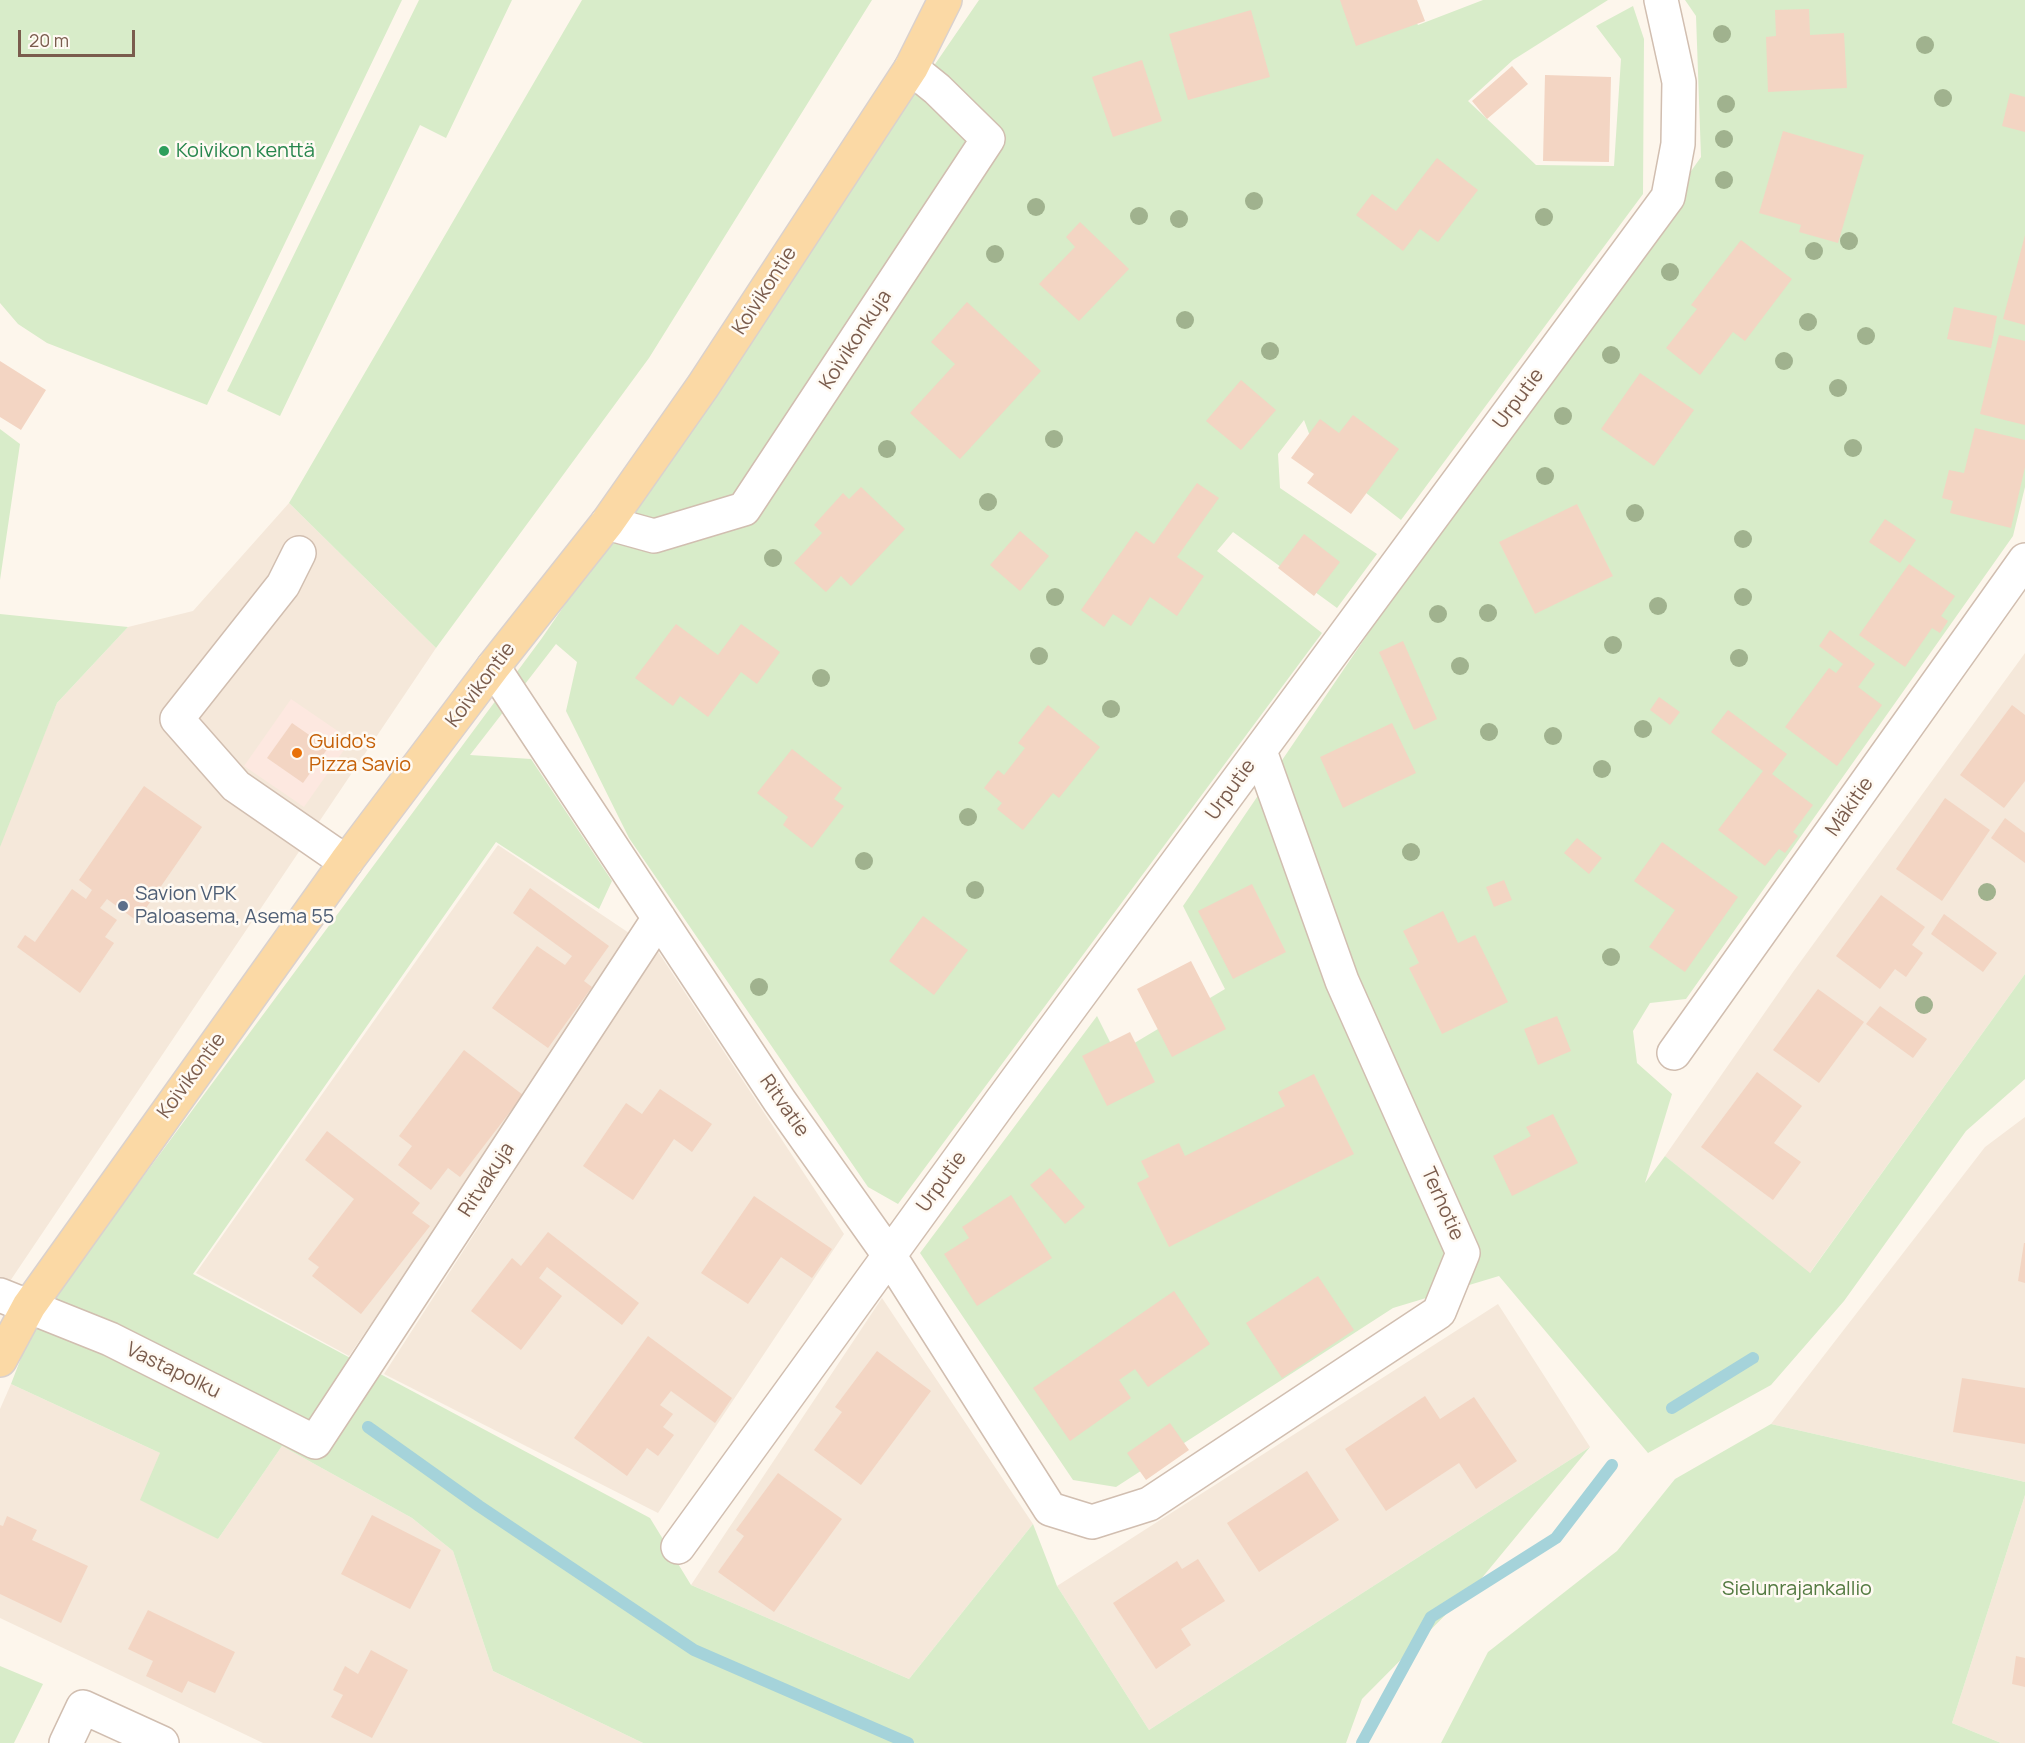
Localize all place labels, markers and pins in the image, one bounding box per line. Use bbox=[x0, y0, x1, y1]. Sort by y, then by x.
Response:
place label: Koivikon kenttä bbox=[176, 139, 315, 163]
marker: Koivikon kenttä bbox=[157, 144, 171, 158]
place label: Guido's Pizza Savio bbox=[309, 730, 411, 777]
marker: Guido's Pizza Savio bbox=[290, 746, 304, 760]
place label: Savion VPK Paloasema, Asema 55 bbox=[135, 882, 334, 929]
marker: Savion VPK Paloasema, Asema 55 bbox=[116, 899, 130, 913]

